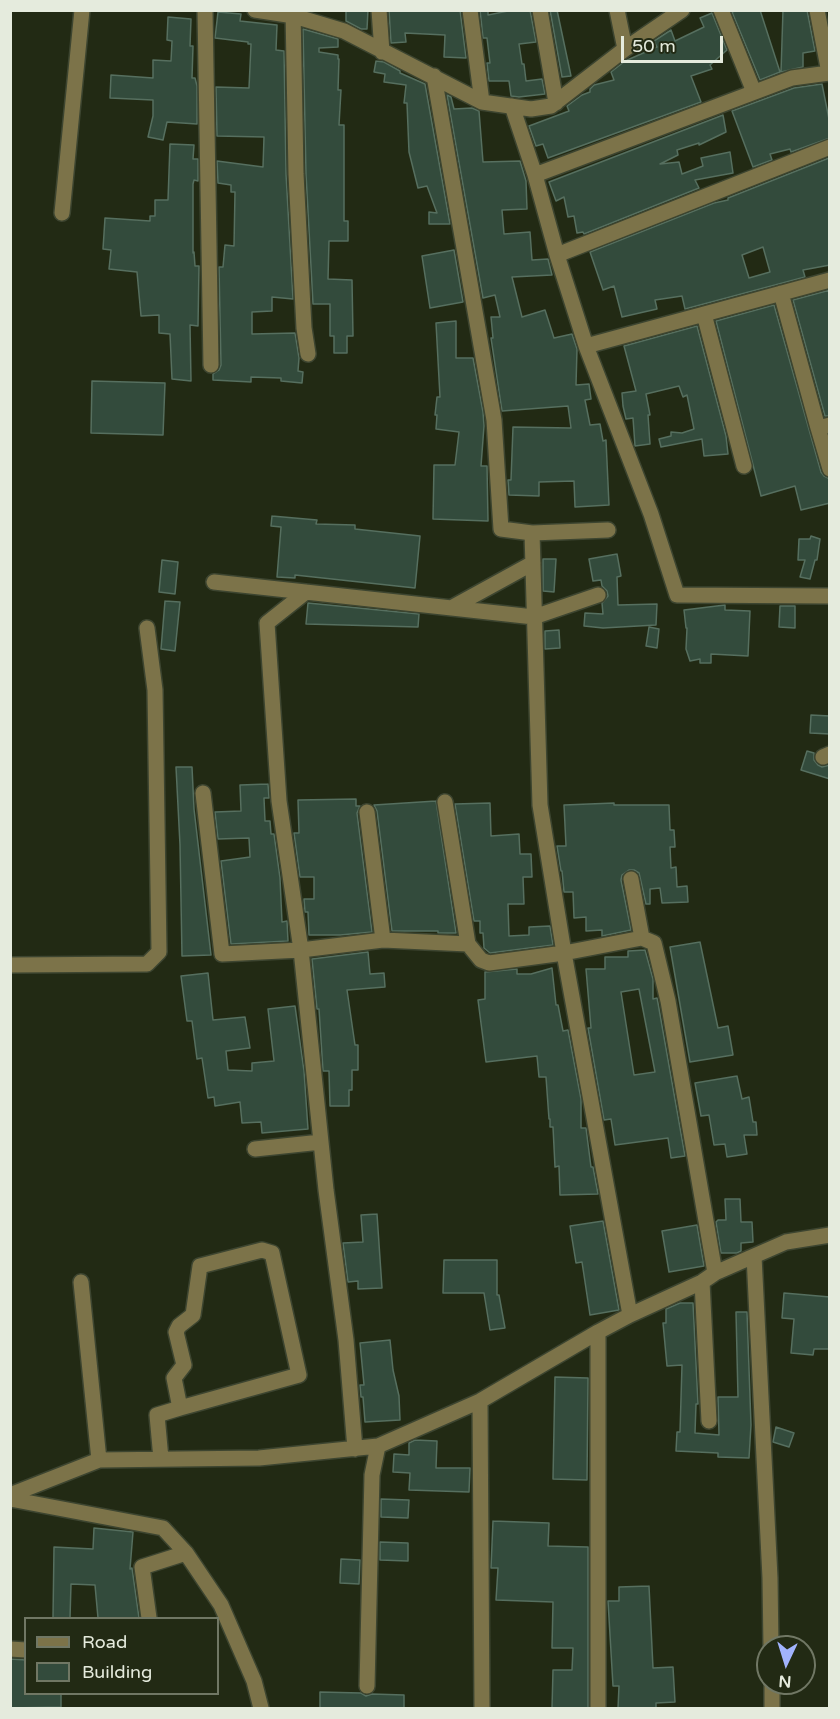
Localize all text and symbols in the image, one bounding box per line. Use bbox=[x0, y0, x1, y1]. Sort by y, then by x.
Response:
scale bar bbox=[624, 24, 726, 62]
text: 50 m bbox=[632, 35, 676, 57]
legend bbox=[24, 1617, 219, 1695]
text: Road bbox=[82, 1631, 127, 1653]
north arrow bbox=[756, 1635, 816, 1695]
text: Building bbox=[82, 1661, 152, 1683]
text: N bbox=[778, 1671, 792, 1691]

